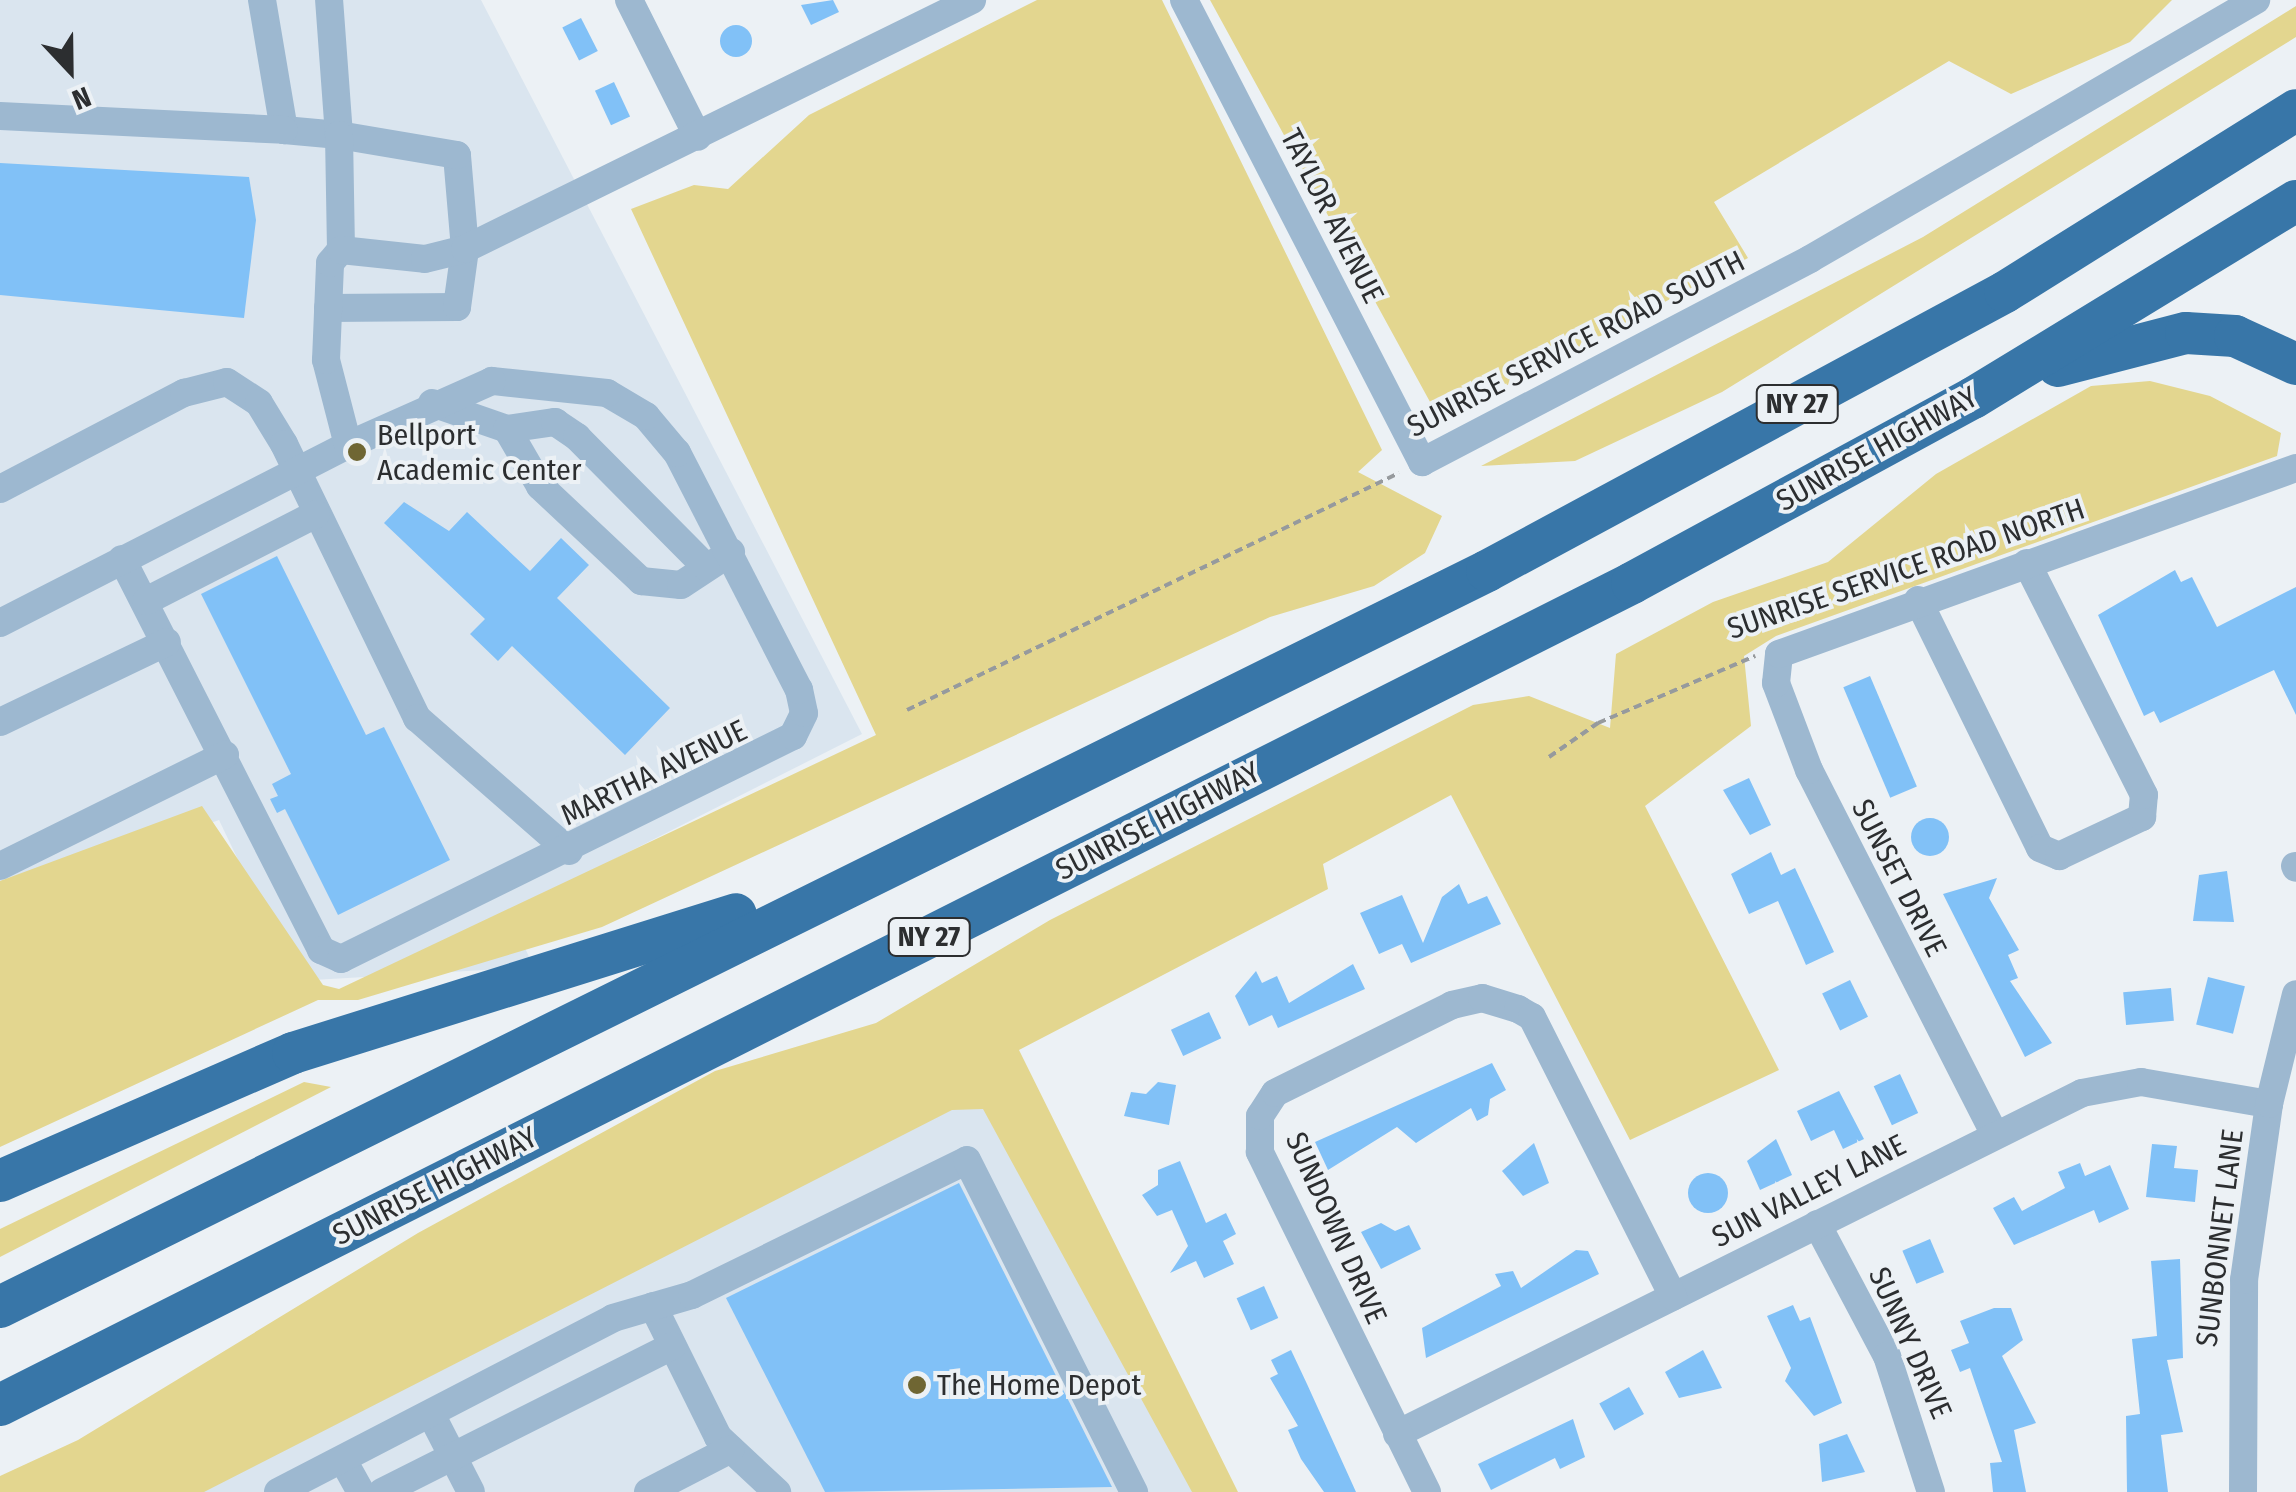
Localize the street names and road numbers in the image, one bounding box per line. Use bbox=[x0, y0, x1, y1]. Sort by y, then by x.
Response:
street label: TAYLOR AVENUE bbox=[1273, 123, 1391, 309]
street label: SUNRISE SERVICE ROAD SOUTH bbox=[1401, 243, 1751, 445]
street label: SUNRISE HIGHWAY bbox=[1770, 379, 1984, 519]
road number: NY 27 bbox=[1754, 381, 1840, 427]
street label: SUNRISE SERVICE ROAD NORTH bbox=[1723, 491, 2089, 647]
street label: MARTHA AVENUE bbox=[555, 712, 753, 834]
street label: SUNRISE HIGHWAY bbox=[1050, 754, 1266, 888]
street label: SUNSET DRIVE bbox=[1844, 793, 1954, 963]
road number: NY 27 bbox=[886, 914, 972, 960]
street label: SUNRISE HIGHWAY bbox=[327, 1119, 543, 1253]
street label: SUNDOWN DRIVE bbox=[1278, 1127, 1394, 1329]
street label: SUN VALLEY LANE bbox=[1706, 1127, 1912, 1255]
street label: SUNBONNET LANE bbox=[2189, 1127, 2251, 1349]
street label: SUNNY DRIVE bbox=[1861, 1262, 1959, 1424]

